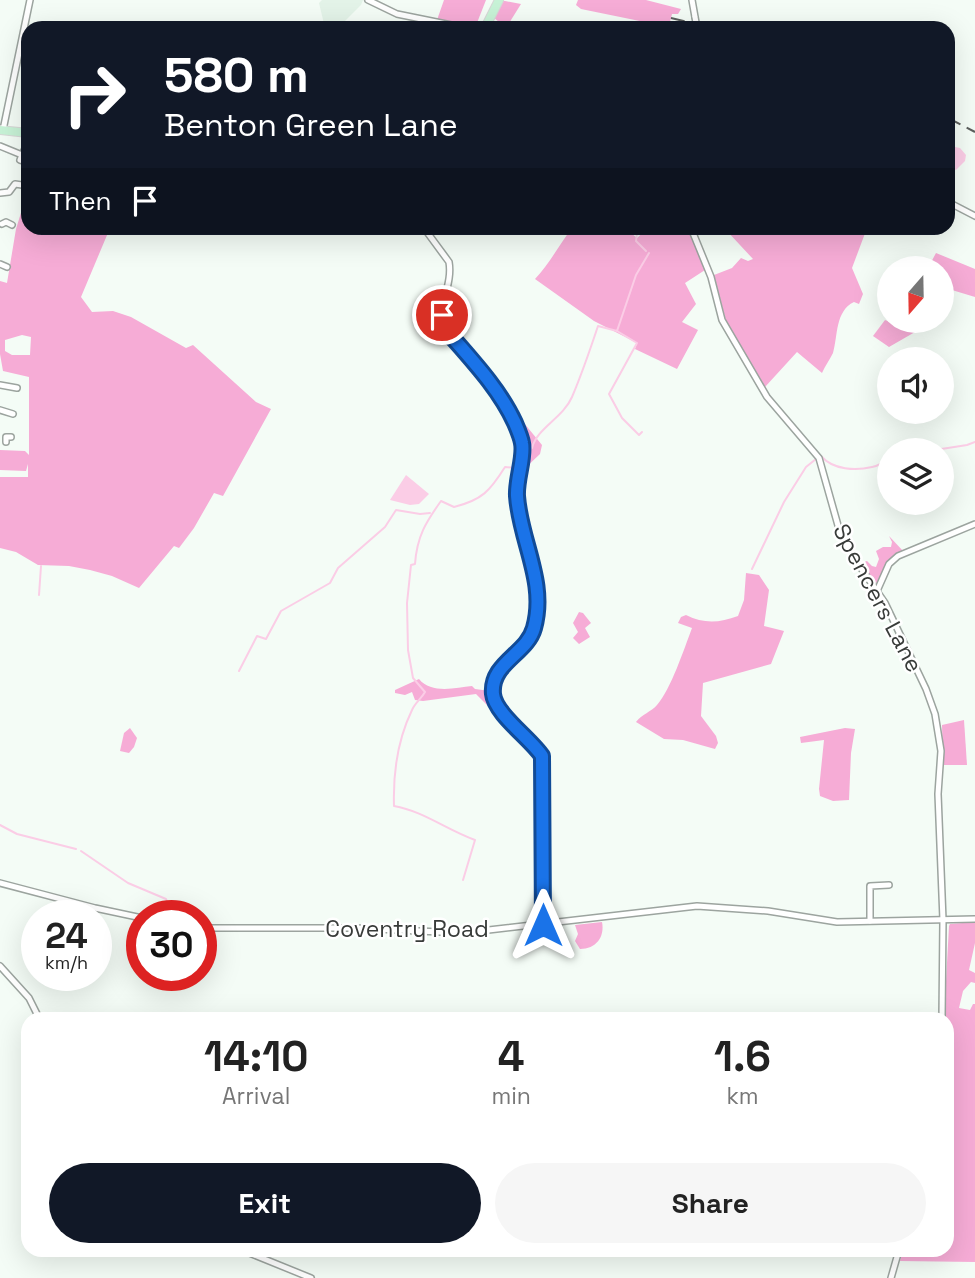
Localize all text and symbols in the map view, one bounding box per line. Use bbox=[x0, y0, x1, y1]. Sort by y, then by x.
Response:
text: 580 m bbox=[164, 44, 309, 106]
icon: right bbox=[49, 49, 140, 140]
text: Benton Green Lane bbox=[164, 105, 458, 145]
icon: arrive bbox=[126, 182, 164, 220]
text: Then bbox=[49, 184, 112, 218]
north arrow bbox=[877, 256, 954, 332]
map controls bbox=[877, 256, 954, 515]
pin bbox=[412, 285, 472, 345]
icon: arrive bbox=[423, 296, 461, 334]
button: sound bbox=[877, 347, 954, 424]
button: layers bbox=[877, 438, 954, 515]
street label: Spencers Lane bbox=[826, 519, 930, 677]
position arrow bbox=[506, 888, 580, 962]
speed limit sign: 30 bbox=[126, 900, 217, 991]
text: 24 bbox=[45, 914, 88, 958]
street label: Coventry Road bbox=[325, 914, 489, 944]
text: km/h bbox=[45, 951, 88, 974]
text: 14:10 bbox=[204, 1030, 308, 1083]
text: 4 bbox=[498, 1030, 525, 1083]
text: 1.6 bbox=[714, 1030, 771, 1083]
text: Arrival bbox=[222, 1081, 290, 1111]
text: min bbox=[491, 1081, 531, 1111]
text: km bbox=[726, 1081, 759, 1111]
button: Exit bbox=[49, 1163, 481, 1243]
button: Share bbox=[495, 1163, 926, 1243]

